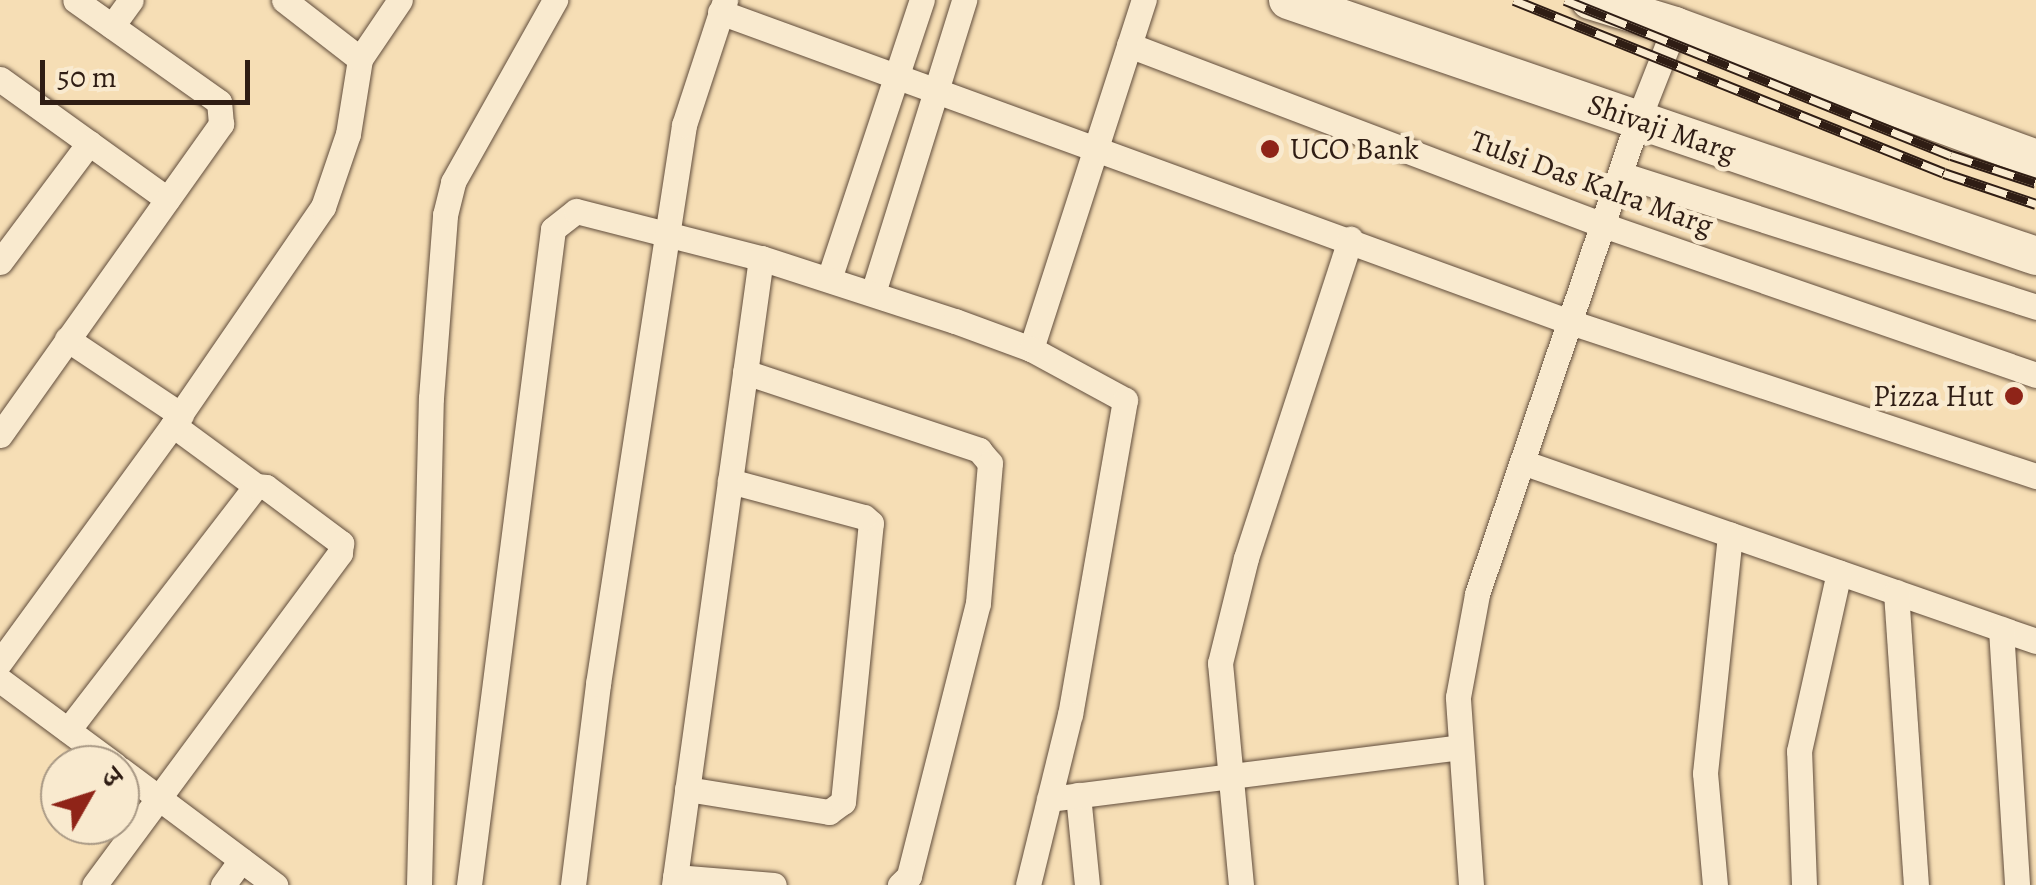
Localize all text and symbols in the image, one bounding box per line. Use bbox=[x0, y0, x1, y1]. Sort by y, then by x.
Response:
scale bar bbox=[45, 40, 255, 102]
text: 50 m bbox=[57, 57, 117, 97]
street label: Shivaji Marg bbox=[1583, 86, 1741, 170]
street label: Tulsi Das Kalra Marg bbox=[1466, 122, 1718, 244]
place label: UCO Bank bbox=[1290, 131, 1419, 167]
marker: UCO Bank bbox=[1259, 138, 1281, 160]
place label: Pizza Hut bbox=[1873, 378, 1994, 414]
marker: Pizza Hut bbox=[2003, 385, 2025, 407]
north arrow bbox=[40, 745, 140, 845]
text: उ bbox=[93, 760, 131, 795]

